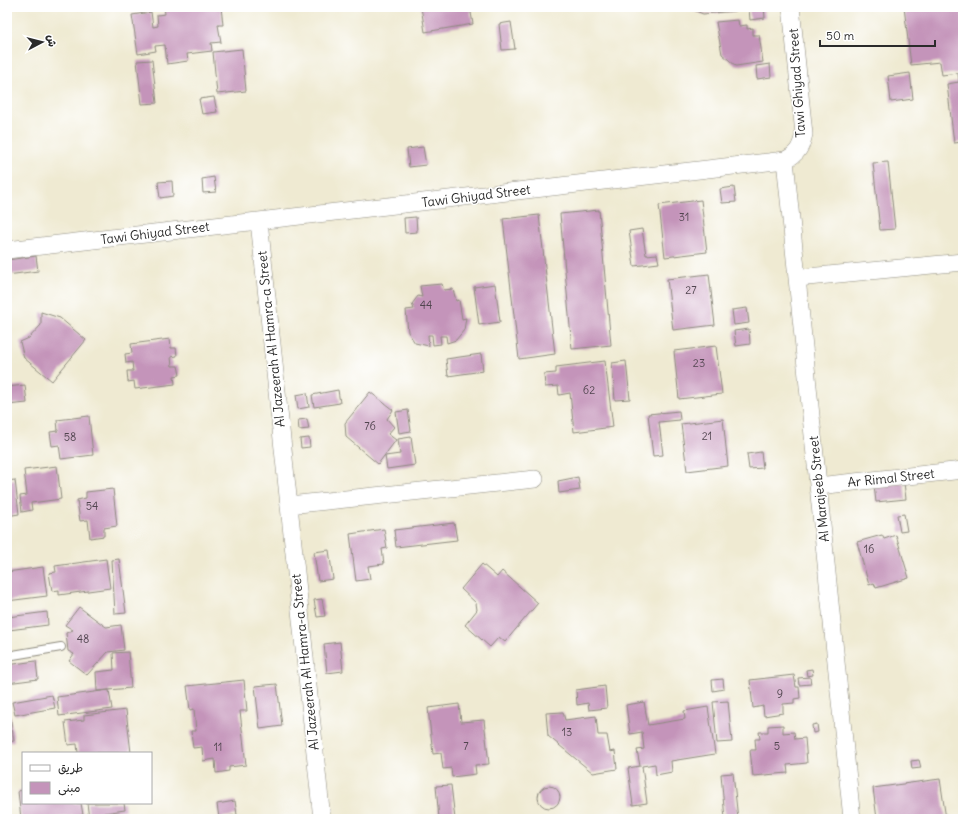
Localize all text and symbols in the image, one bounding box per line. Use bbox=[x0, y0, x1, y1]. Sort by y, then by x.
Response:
north arrow bbox=[22, 22, 62, 62]
scale bar bbox=[820, 22, 935, 48]
street label: Tawi Ghiyad Street bbox=[785, 27, 809, 138]
text: 50 m bbox=[826, 28, 855, 43]
text: ش bbox=[44, 34, 60, 48]
street label: Tawi Ghiyad Street bbox=[421, 181, 532, 211]
house number: 31 bbox=[679, 210, 689, 224]
street label: Tawi Ghiyad Street bbox=[100, 218, 211, 248]
street label: Al Jazeerah Al Hamra-a Street bbox=[253, 249, 289, 428]
house number: 27 bbox=[685, 283, 697, 297]
house number: 44 bbox=[420, 298, 432, 312]
house number: 23 bbox=[693, 356, 705, 370]
house number: 62 bbox=[583, 383, 595, 397]
house number: 76 bbox=[364, 419, 376, 433]
house number: 21 bbox=[702, 429, 712, 443]
house number: 58 bbox=[64, 430, 76, 444]
street label: Al Marajeeb Street bbox=[805, 434, 833, 543]
street label: Ar Rimal Street bbox=[847, 465, 936, 491]
house number: 54 bbox=[86, 499, 98, 513]
house number: 16 bbox=[864, 542, 874, 556]
street label: Al Jazeerah Al Hamra-a Street bbox=[287, 572, 323, 751]
house number: 48 bbox=[77, 632, 89, 646]
house number: 9 bbox=[777, 687, 783, 701]
house number: 13 bbox=[562, 725, 572, 739]
house number: 7 bbox=[463, 739, 469, 753]
house number: 5 bbox=[774, 739, 780, 753]
house number: 11 bbox=[214, 740, 222, 754]
legend bbox=[22, 752, 152, 804]
text: طريق bbox=[58, 760, 83, 775]
text: مبنى bbox=[58, 780, 81, 796]

